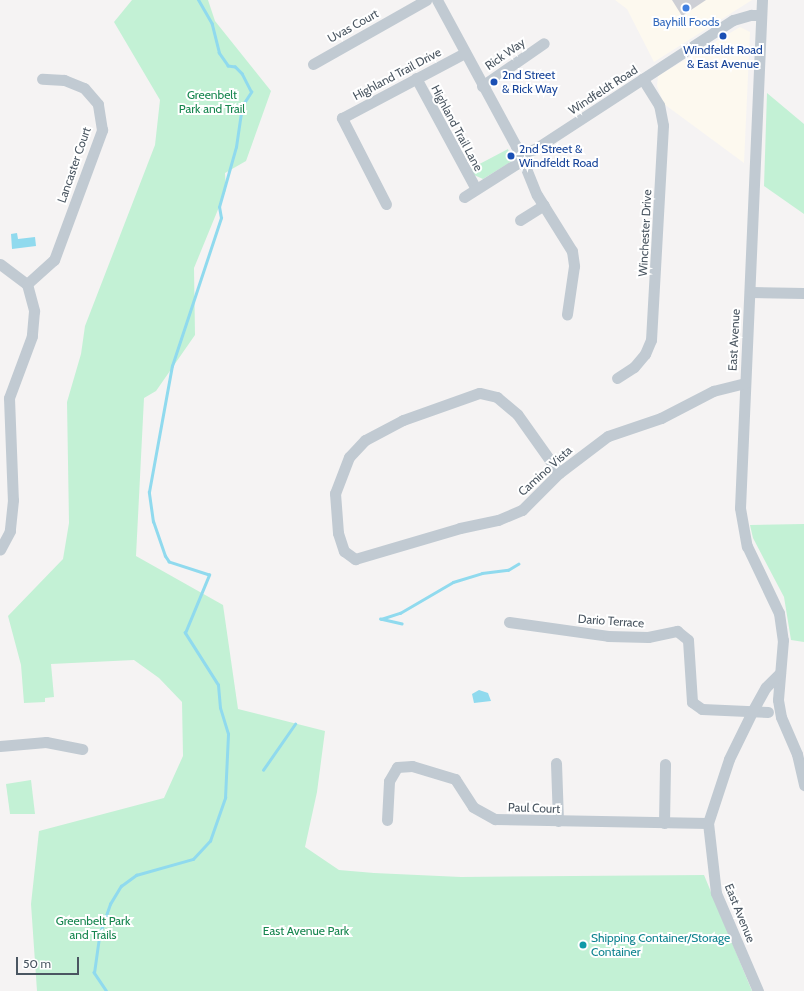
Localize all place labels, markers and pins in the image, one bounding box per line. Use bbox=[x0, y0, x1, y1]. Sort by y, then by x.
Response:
marker: Bayhill Foods bbox=[681, 3, 691, 13]
place label: Bayhill Foods bbox=[653, 15, 719, 29]
marker: Windfeldt Road & East Avenue bbox=[718, 31, 728, 41]
place label: Windfeldt Road & East Avenue bbox=[683, 43, 763, 71]
place label: 2nd Street & Rick Way bbox=[502, 68, 558, 96]
marker: 2nd Street & Rick Way bbox=[489, 77, 499, 87]
place label: 2nd Street & Windfeldt Road bbox=[519, 142, 598, 170]
marker: 2nd Street & Windfeldt Road bbox=[506, 151, 516, 161]
place label: Shipping Container/Storage Container bbox=[591, 931, 730, 959]
marker: Shipping Container/Storage Container bbox=[578, 940, 588, 950]

